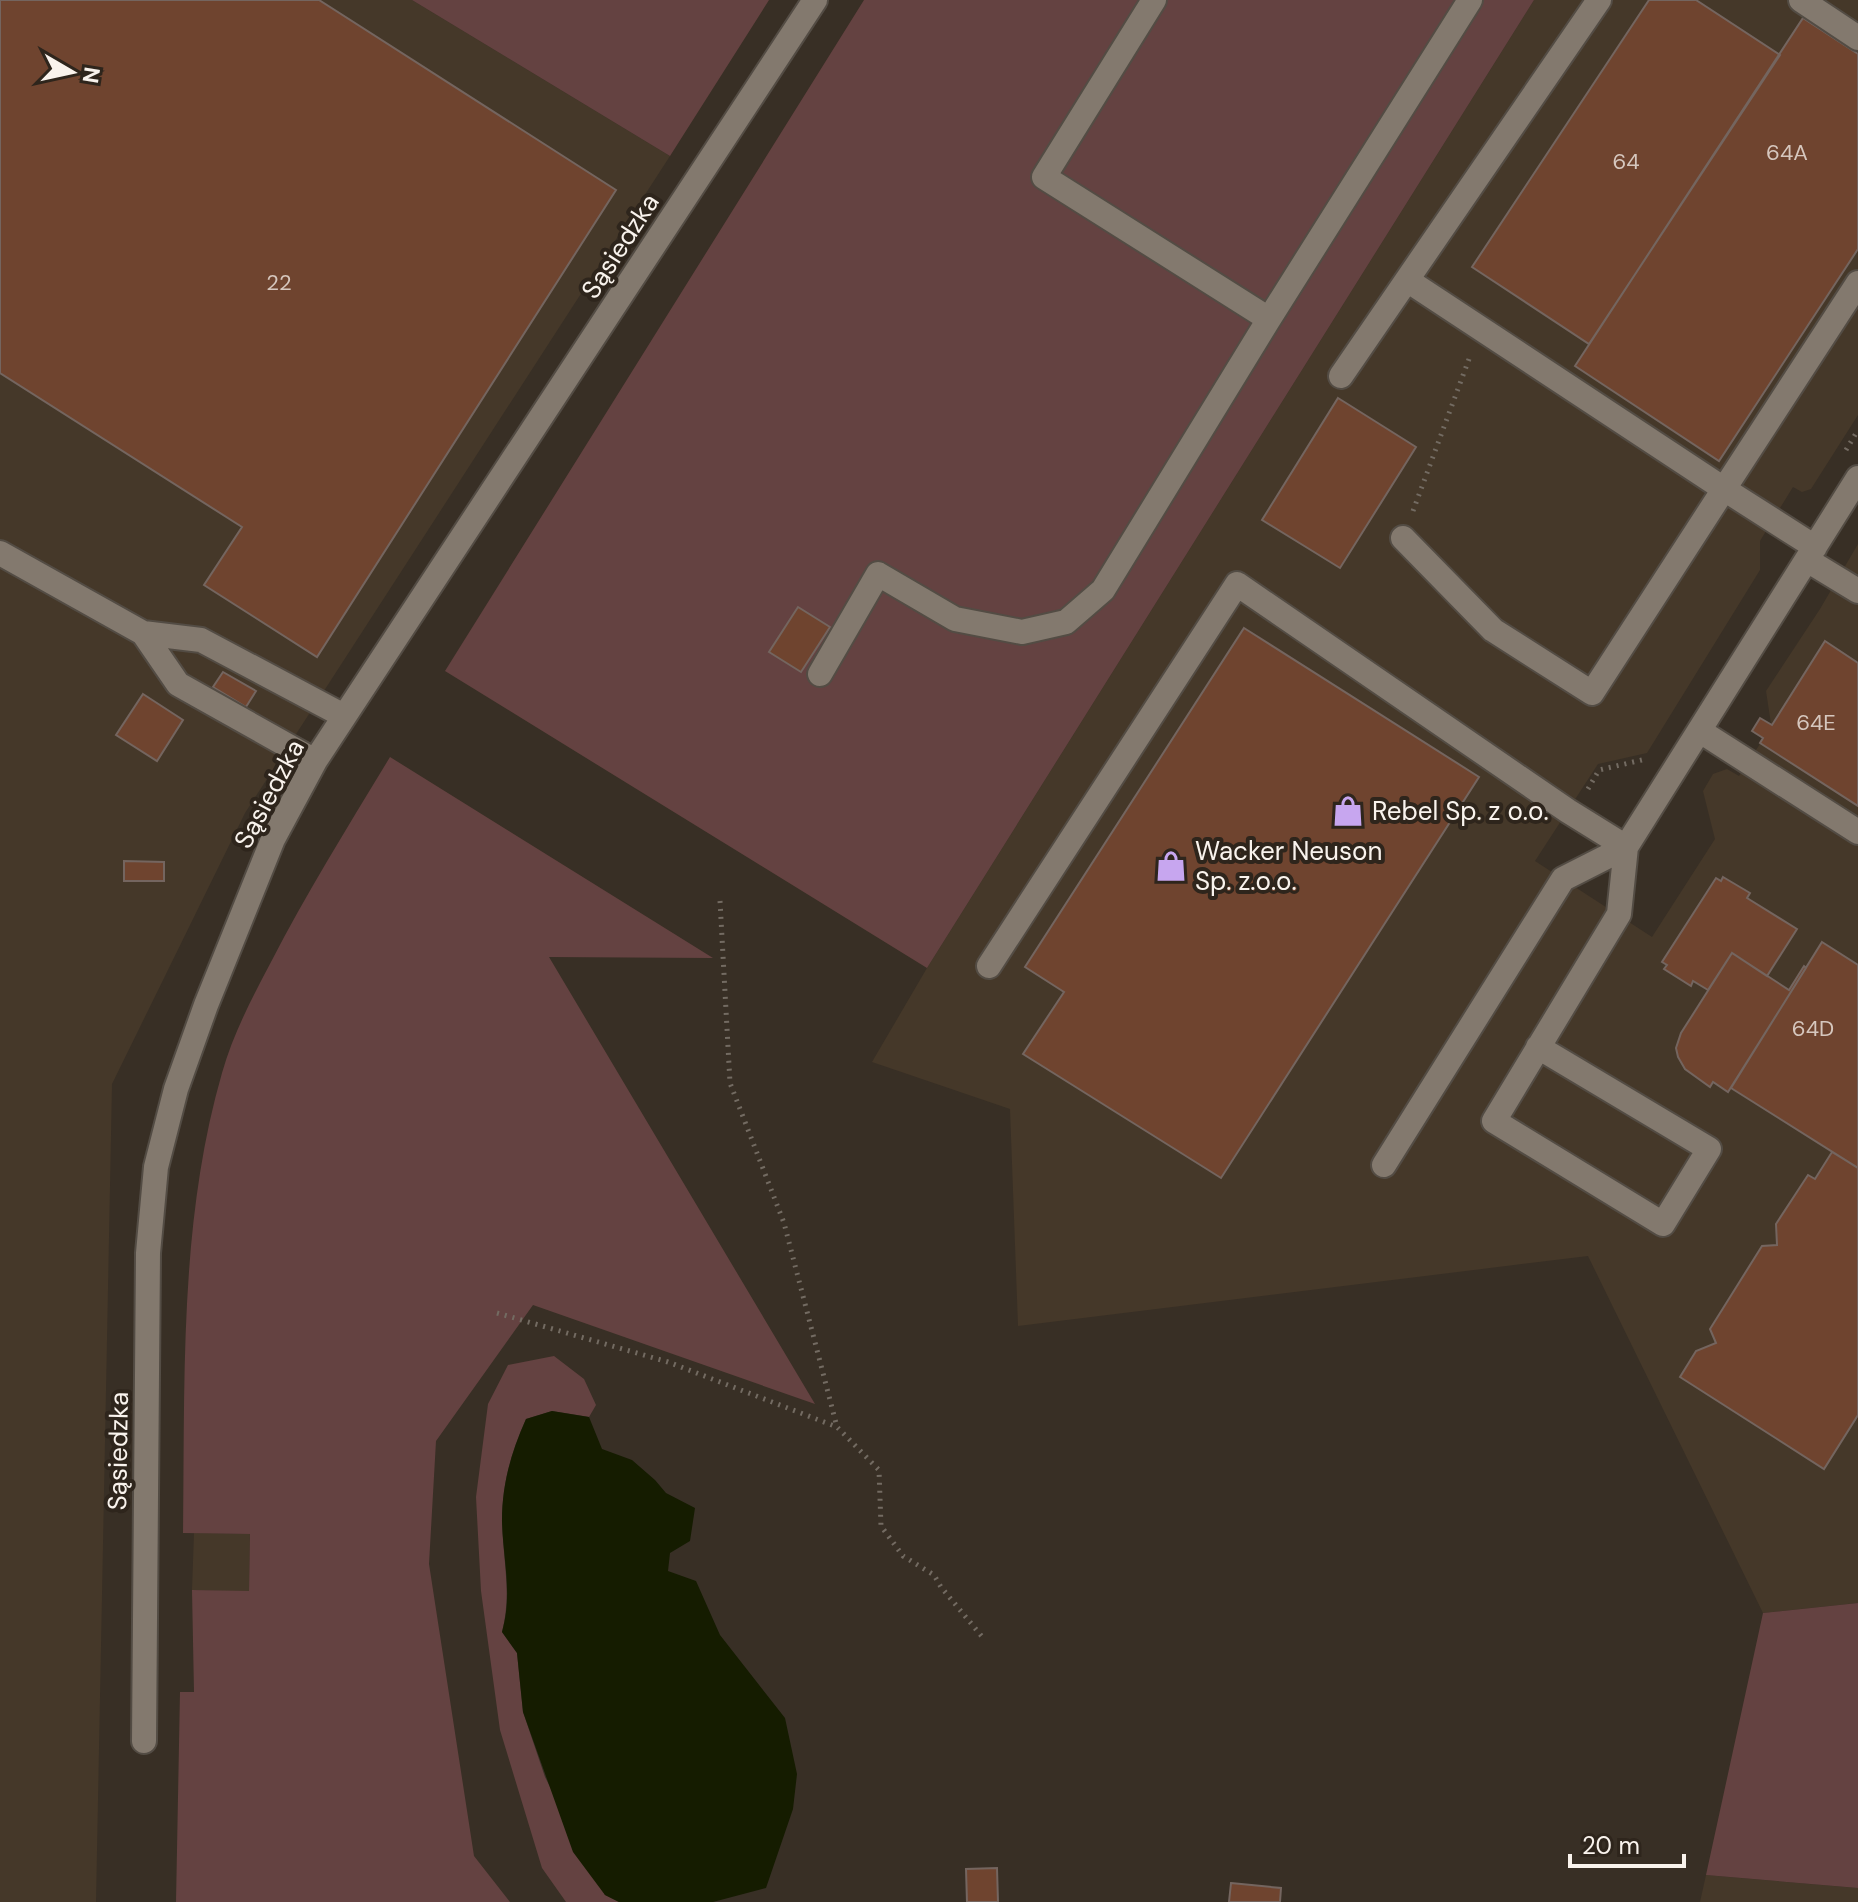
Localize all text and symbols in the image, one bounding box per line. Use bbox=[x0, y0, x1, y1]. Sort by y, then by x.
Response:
north arrow bbox=[32, 32, 112, 112]
text: N bbox=[76, 65, 107, 85]
house number: 64A bbox=[1766, 138, 1808, 167]
house number: 64 bbox=[1612, 147, 1640, 176]
street label: Sąsiedzka bbox=[573, 187, 667, 305]
house number: 22 bbox=[266, 268, 292, 297]
house number: 64E bbox=[1796, 708, 1836, 737]
street label: Sąsiedzka bbox=[226, 734, 312, 854]
shop icon: Rebel Sp. z o.o. bbox=[1331, 794, 1365, 828]
place label: Rebel Sp. z o.o. bbox=[1372, 794, 1549, 828]
place label: Wacker Neuson Sp. z.o.o. bbox=[1195, 834, 1382, 898]
shop icon: Wacker Neuson Sp. z.o.o. bbox=[1154, 849, 1188, 883]
house number: 64D bbox=[1792, 1014, 1834, 1043]
street label: Sąsiedzka bbox=[100, 1391, 136, 1511]
scale bar bbox=[1570, 1818, 1684, 1868]
text: 20 m bbox=[1582, 1830, 1640, 1861]

